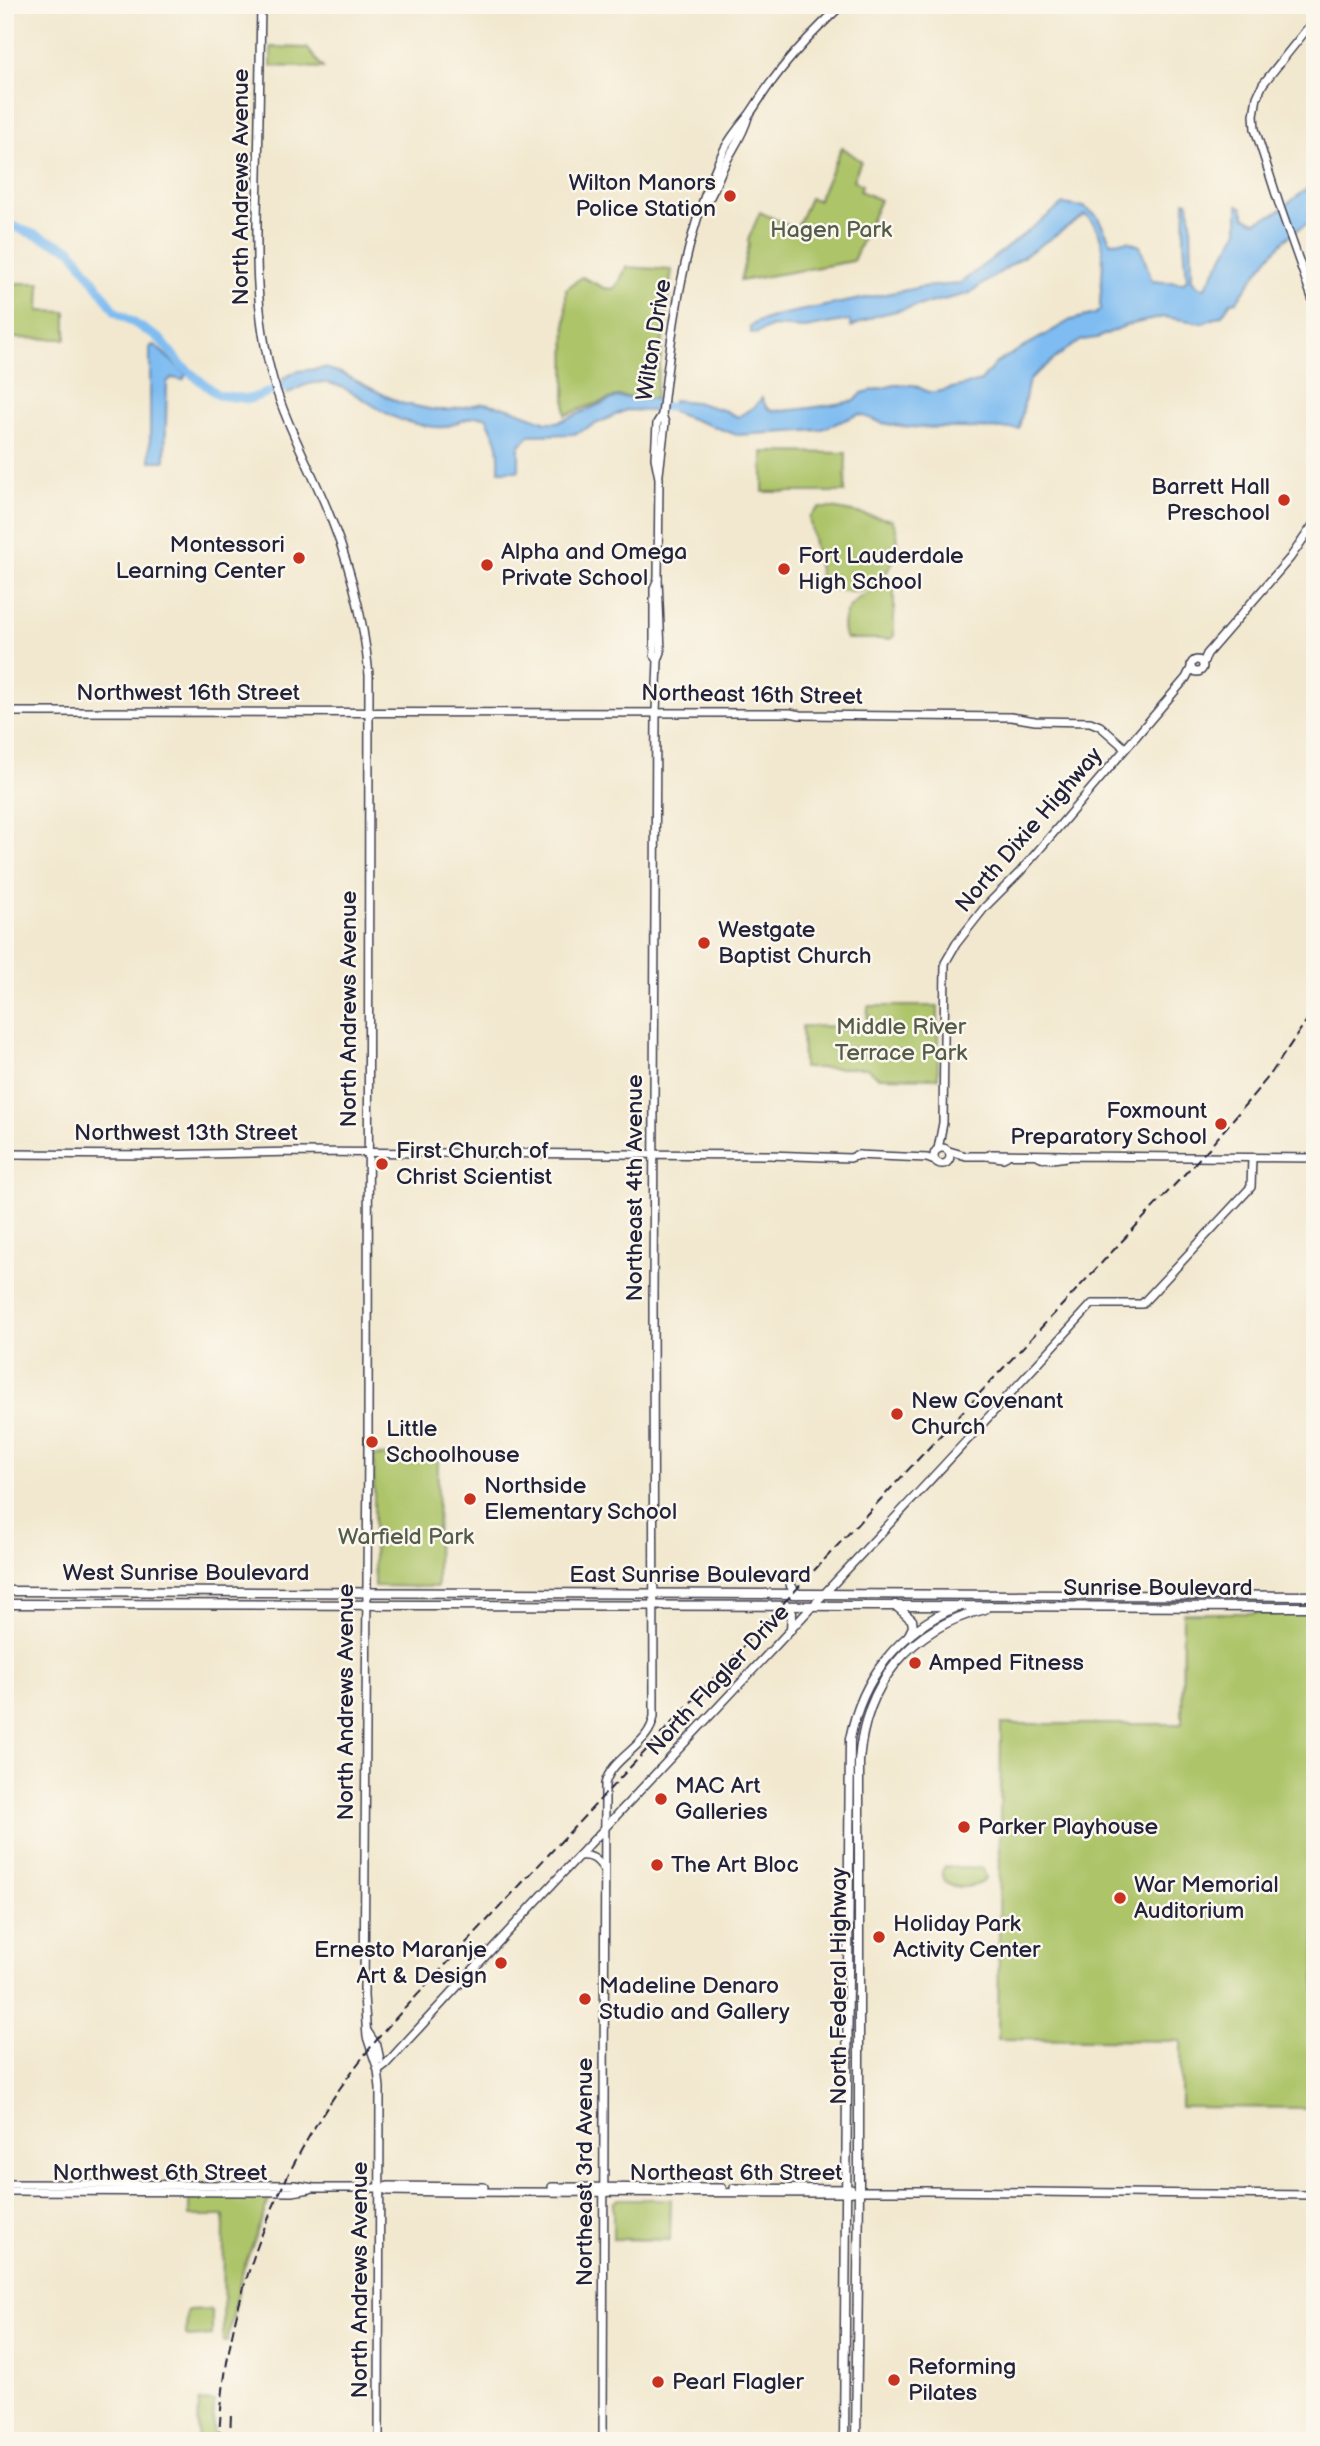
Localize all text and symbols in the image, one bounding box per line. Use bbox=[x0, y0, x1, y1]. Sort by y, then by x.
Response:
street label: North Andrews Avenue bbox=[227, 69, 255, 305]
place label: Wilton Manors Police Station bbox=[568, 169, 716, 223]
marker: Wilton Manors Police Station bbox=[722, 188, 738, 204]
park label: Hagen Park bbox=[770, 216, 893, 244]
street label: Wilton Drive bbox=[631, 277, 677, 403]
place label: Barrett Hall Preschool bbox=[1151, 473, 1270, 527]
marker: Barrett Hall Preschool bbox=[1276, 492, 1292, 508]
place label: Montessori Learning Center bbox=[115, 531, 286, 585]
place label: Alpha and Omega Private School bbox=[501, 538, 687, 592]
place label: Fort Lauderdale High School bbox=[798, 542, 964, 596]
marker: Montessori Learning Center bbox=[291, 550, 307, 566]
marker: Alpha and Omega Private School bbox=[479, 557, 495, 573]
marker: Fort Lauderdale High School bbox=[776, 561, 792, 577]
street label: Northwest 16th Street bbox=[76, 679, 300, 707]
street label: Northeast 16th Street bbox=[641, 679, 863, 711]
street label: North Dixie Highway bbox=[950, 741, 1109, 918]
street label: North Andrews Avenue bbox=[335, 891, 363, 1127]
place label: Westgate Baptist Church bbox=[718, 916, 872, 970]
marker: Westgate Baptist Church bbox=[696, 935, 712, 951]
park label: Middle River Terrace Park bbox=[835, 1013, 968, 1067]
street label: Northeast 4th Avenue bbox=[621, 1074, 649, 1302]
place label: Foxmount Preparatory School bbox=[1010, 1097, 1207, 1151]
marker: Foxmount Preparatory School bbox=[1213, 1116, 1229, 1132]
street label: Northwest 13th Street bbox=[74, 1119, 298, 1147]
place label: First Church of Christ Scientist bbox=[396, 1137, 552, 1191]
marker: First Church of Christ Scientist bbox=[374, 1156, 390, 1172]
place label: New Covenant Church bbox=[911, 1387, 1063, 1441]
marker: New Covenant Church bbox=[889, 1406, 905, 1422]
place label: Little Schoolhouse bbox=[386, 1415, 520, 1469]
marker: Little Schoolhouse bbox=[364, 1434, 380, 1450]
place label: Northside Elementary School bbox=[484, 1472, 677, 1526]
marker: Northside Elementary School bbox=[462, 1491, 478, 1507]
park label: Warfield Park bbox=[338, 1523, 475, 1551]
street label: West Sunrise Boulevard bbox=[63, 1559, 309, 1587]
street label: East Sunrise Boulevard bbox=[569, 1561, 811, 1589]
street label: Sunrise Boulevard bbox=[1063, 1574, 1253, 1602]
street label: North Andrews Avenue bbox=[332, 1584, 360, 1820]
street label: North Flagler Drive bbox=[641, 1598, 795, 1762]
place label: Amped Fitness bbox=[929, 1649, 1084, 1677]
marker: Amped Fitness bbox=[907, 1655, 923, 1671]
place label: MAC Art Galleries bbox=[675, 1772, 768, 1826]
marker: MAC Art Galleries bbox=[653, 1791, 669, 1807]
place label: Parker Playhouse bbox=[978, 1813, 1158, 1841]
marker: Parker Playhouse bbox=[956, 1819, 972, 1835]
place label: The Art Bloc bbox=[671, 1851, 799, 1879]
marker: The Art Bloc bbox=[649, 1857, 665, 1873]
street label: North Federal Highway bbox=[825, 1867, 853, 2105]
place label: War Memorial Auditorium bbox=[1134, 1871, 1279, 1925]
marker: War Memorial Auditorium bbox=[1112, 1890, 1128, 1906]
place label: Holiday Park Activity Center bbox=[893, 1910, 1041, 1964]
marker: Holiday Park Activity Center bbox=[871, 1929, 887, 1945]
place label: Ernesto Maranje Art & Design bbox=[314, 1936, 487, 1990]
marker: Ernesto Maranje Art & Design bbox=[493, 1955, 509, 1971]
place label: Madeline Denaro Studio and Gallery bbox=[599, 1972, 790, 2026]
marker: Madeline Denaro Studio and Gallery bbox=[577, 1991, 593, 2007]
street label: Northeast 3rd Avenue bbox=[571, 2058, 599, 2286]
street label: Northwest 6th Street bbox=[53, 2159, 267, 2187]
street label: Northeast 6th Street bbox=[630, 2159, 842, 2187]
street label: North Andrews Avenue bbox=[346, 2162, 374, 2398]
place label: Reforming Pilates bbox=[908, 2353, 1016, 2407]
place label: Pearl Flagler bbox=[672, 2368, 804, 2396]
marker: Reforming Pilates bbox=[886, 2372, 902, 2388]
marker: Pearl Flagler bbox=[650, 2374, 666, 2390]

